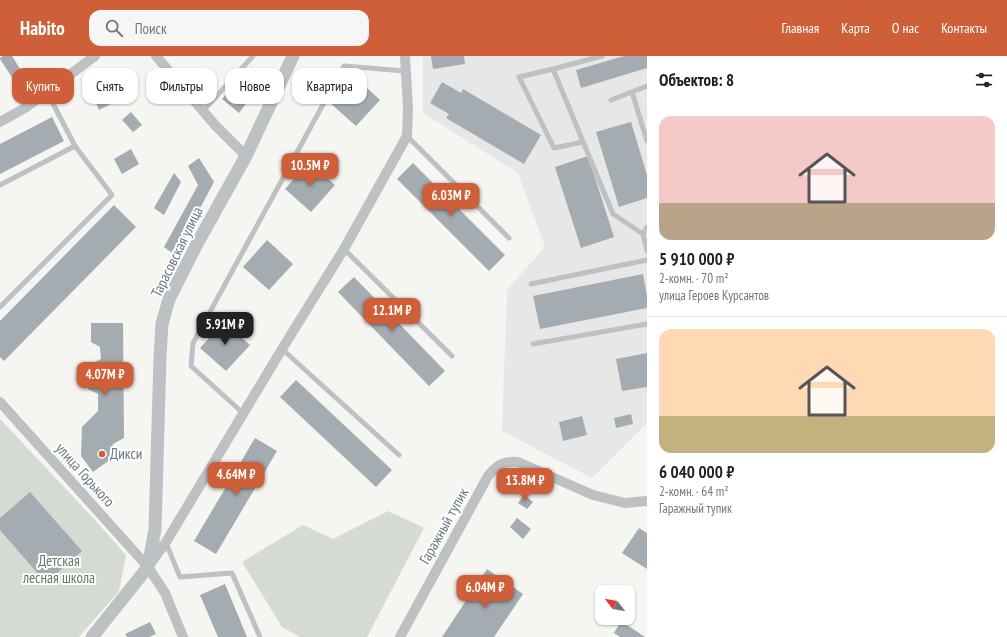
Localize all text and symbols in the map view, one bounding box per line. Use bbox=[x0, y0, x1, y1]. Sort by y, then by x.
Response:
search box bbox=[89, 10, 369, 46]
text: Habito bbox=[20, 16, 65, 40]
icon: search bbox=[103, 17, 125, 39]
text: Поиск bbox=[135, 19, 167, 38]
text: Главная bbox=[781, 19, 819, 37]
text: Карта bbox=[841, 19, 870, 37]
text: О нас bbox=[892, 19, 919, 37]
text: Контакты bbox=[941, 19, 987, 37]
chip: Купить bbox=[12, 68, 74, 104]
chip: Снять bbox=[82, 68, 138, 104]
chip: Фильтры bbox=[146, 68, 217, 104]
chip: Новое bbox=[225, 68, 284, 104]
chip: Квартира bbox=[292, 68, 367, 104]
text: Объектов: 8 bbox=[659, 69, 734, 91]
icon: filters bbox=[973, 69, 995, 91]
icon: home bbox=[791, 142, 863, 214]
pin: 10.5M ₽ bbox=[273, 153, 347, 187]
text: 10.5M ₽ bbox=[291, 157, 329, 174]
pin: 6.03M ₽ bbox=[414, 183, 488, 217]
text: 6.03M ₽ bbox=[432, 187, 470, 204]
street label: Тарасовская улица bbox=[146, 203, 207, 300]
text: 5 910 000 ₽ bbox=[659, 248, 734, 270]
text: 2-комн. · 70 m² bbox=[659, 270, 729, 287]
text: улица Героев Курсантов bbox=[659, 287, 769, 304]
pin: 12.1M ₽ bbox=[355, 298, 429, 332]
text: 12.1M ₽ bbox=[373, 302, 411, 319]
pin: 5.91M ₽ bbox=[188, 312, 262, 346]
text: 5.91M ₽ bbox=[206, 316, 244, 333]
icon: home bbox=[791, 355, 863, 427]
pin: 4.07M ₽ bbox=[68, 362, 142, 396]
text: 4.07M ₽ bbox=[86, 366, 124, 383]
street label: улица Горького bbox=[52, 439, 119, 511]
place label: Дикси bbox=[110, 444, 142, 463]
marker: Дикси bbox=[97, 449, 107, 459]
text: 6 040 000 ₽ bbox=[659, 461, 734, 483]
pin: 4.64M ₽ bbox=[199, 462, 273, 496]
text: 4.64M ₽ bbox=[217, 466, 255, 483]
pin: 13.8M ₽ bbox=[488, 468, 562, 502]
text: 13.8M ₽ bbox=[506, 472, 544, 489]
text: 2-комн. · 64 m² bbox=[659, 483, 729, 500]
street label: Гаражный тупик bbox=[415, 484, 472, 567]
text: Гаражный тупик bbox=[659, 500, 732, 517]
park label: Детская лесная школа bbox=[22, 551, 95, 587]
pin: 6.04M ₽ bbox=[448, 575, 522, 609]
text: 6.04M ₽ bbox=[466, 579, 504, 596]
north arrow bbox=[595, 585, 635, 625]
map controls bbox=[595, 585, 635, 625]

